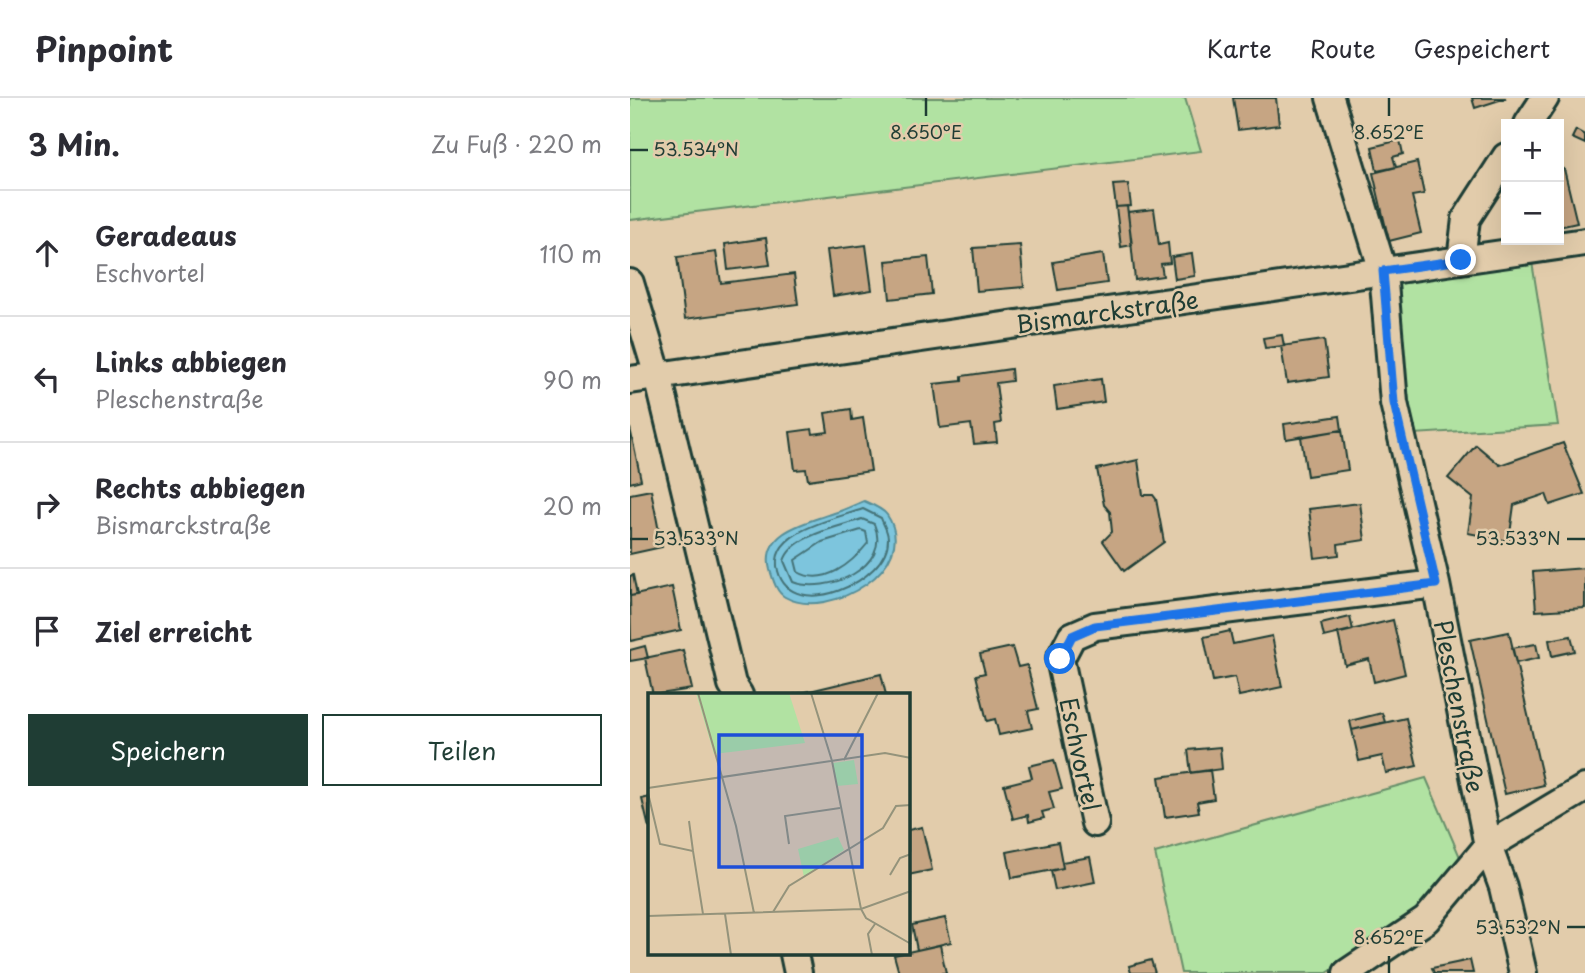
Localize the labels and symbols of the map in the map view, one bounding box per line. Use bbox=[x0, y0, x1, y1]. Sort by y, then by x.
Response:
text: 8.650°E bbox=[890, 118, 962, 145]
text: 8.652°E bbox=[1354, 118, 1424, 145]
text: 53.534°N bbox=[653, 135, 739, 162]
route end bbox=[1445, 244, 1476, 275]
street label: Bismarckstraße bbox=[1013, 280, 1201, 342]
text: 53.533°N bbox=[653, 524, 739, 551]
text: 53.533°N bbox=[1475, 524, 1561, 551]
street label: Pleschenstraße bbox=[1426, 616, 1494, 796]
route start bbox=[1044, 643, 1075, 674]
inset map bbox=[648, 693, 910, 956]
street label: Eschvortel bbox=[1051, 694, 1111, 814]
text: 53.532°N bbox=[1475, 913, 1561, 940]
text: 8.652°E bbox=[1354, 923, 1424, 950]

